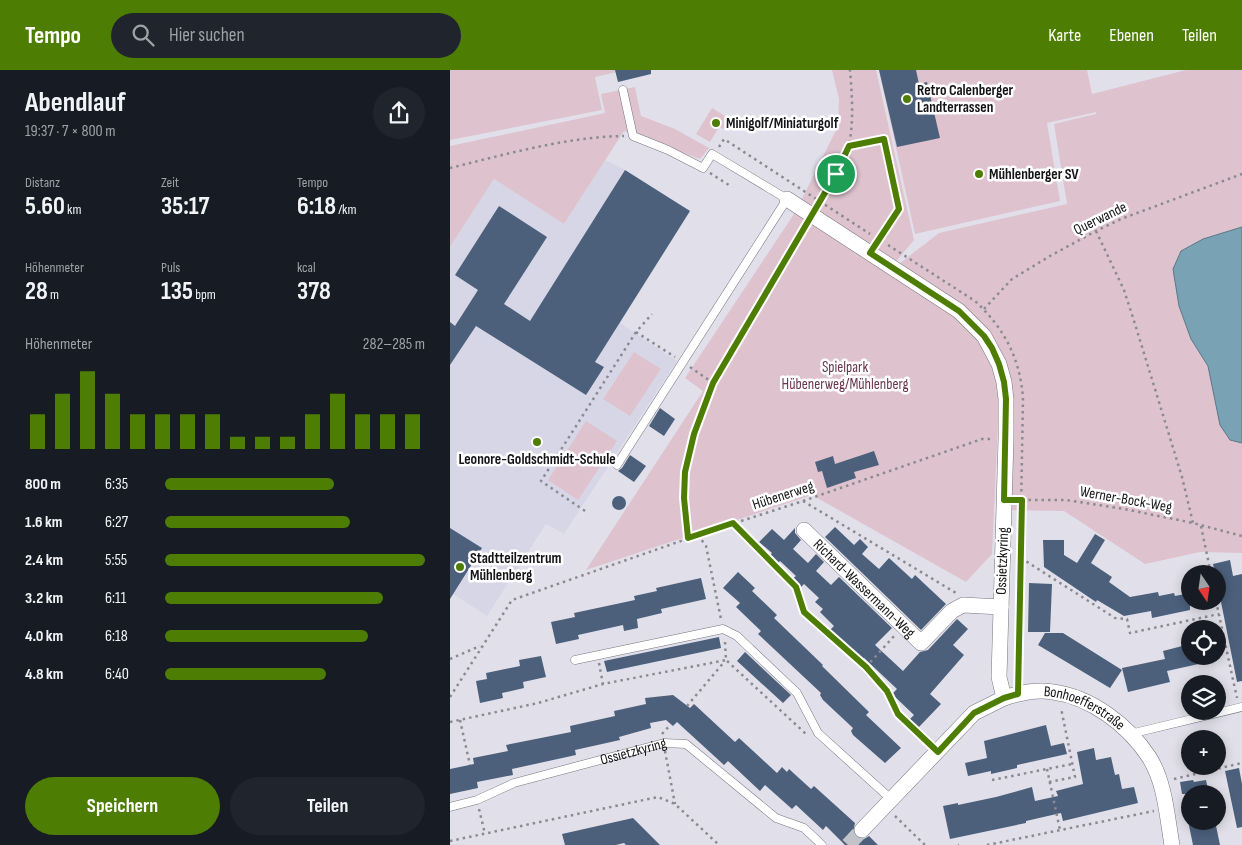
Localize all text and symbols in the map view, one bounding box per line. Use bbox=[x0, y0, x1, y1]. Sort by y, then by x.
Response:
search box bbox=[111, 13, 461, 58]
text: Tempo bbox=[25, 21, 81, 50]
icon: search bbox=[129, 21, 157, 49]
text: Hier suchen bbox=[169, 24, 245, 47]
text: Karte bbox=[1048, 25, 1081, 46]
text: Ebenen bbox=[1109, 25, 1154, 46]
text: Teilen bbox=[1182, 25, 1217, 46]
place label: Retro Calenberger Landterrassen bbox=[917, 81, 1014, 117]
text: Abendlauf bbox=[25, 86, 125, 119]
button: share bbox=[373, 87, 425, 139]
marker: Retro Calenberger Landterrassen bbox=[901, 93, 913, 105]
place label: Minigolf/Miniaturgolf bbox=[726, 114, 839, 133]
marker: Minigolf/Miniaturgolf bbox=[710, 117, 722, 129]
text: 19:37 · 7 × 800 m bbox=[25, 122, 116, 141]
pin bbox=[815, 153, 857, 195]
icon: arrive bbox=[822, 160, 850, 188]
place label: Mühlenberger SV bbox=[989, 165, 1079, 184]
marker: Mühlenberger SV bbox=[973, 168, 985, 180]
text: Distanz bbox=[25, 174, 60, 191]
text: Zeit bbox=[161, 174, 179, 191]
text: Tempo bbox=[297, 174, 328, 191]
text: 5.60 bbox=[25, 191, 65, 222]
text: 35:17 bbox=[161, 191, 209, 222]
text: 6:18 bbox=[297, 191, 336, 222]
street label: Querwande bbox=[1070, 197, 1130, 239]
text: km bbox=[65, 201, 81, 218]
text: /km bbox=[336, 201, 356, 218]
text: Höhenmeter bbox=[25, 259, 84, 276]
text: Puls bbox=[161, 259, 180, 276]
text: kcal bbox=[297, 259, 316, 276]
text: 28 bbox=[25, 276, 48, 307]
text: 135 bbox=[161, 276, 193, 307]
text: 378 bbox=[297, 276, 331, 307]
text: m bbox=[48, 286, 59, 303]
text: bpm bbox=[193, 286, 216, 303]
text: Höhenmeter bbox=[25, 335, 92, 354]
text: 282–285 m bbox=[363, 335, 425, 354]
park label: Spielpark Hübenerweg/Mühlenberg bbox=[782, 358, 908, 394]
marker: Leonore-Goldschmidt-Schule bbox=[531, 436, 543, 448]
place label: Leonore-Goldschmidt-Schule bbox=[458, 450, 616, 469]
text: 800 m bbox=[25, 475, 61, 494]
text: 6:35 bbox=[105, 475, 128, 494]
street label: Hübenerweg bbox=[750, 477, 816, 514]
street label: Werner-Bock-Weg bbox=[1078, 482, 1174, 517]
text: 1.6 km bbox=[25, 513, 62, 532]
text: 6:27 bbox=[105, 513, 128, 532]
street label: Ossietzkyring bbox=[992, 527, 1013, 595]
street label: Richard-Wassermann-Weg bbox=[809, 535, 919, 642]
place label: Stadtteilzentrum Mühlenberg bbox=[470, 549, 562, 585]
text: 2.4 km bbox=[25, 551, 63, 570]
text: 5:55 bbox=[105, 551, 127, 570]
marker: Stadtteilzentrum Mühlenberg bbox=[454, 561, 466, 573]
north arrow bbox=[1181, 565, 1226, 610]
map controls bbox=[1181, 565, 1226, 830]
text: 3.2 km bbox=[25, 589, 63, 608]
text: 6:11 bbox=[105, 589, 126, 608]
button: locate bbox=[1181, 620, 1226, 665]
text: 4.0 km bbox=[25, 627, 63, 646]
text: 6:18 bbox=[105, 627, 128, 646]
text: 4.8 km bbox=[25, 665, 63, 684]
text: 6:40 bbox=[105, 665, 129, 684]
button: layers bbox=[1181, 675, 1226, 720]
street label: Bonhoefferstraße bbox=[1043, 682, 1129, 734]
button: + bbox=[1181, 730, 1226, 775]
street label: Ossietzkyring bbox=[598, 734, 669, 770]
button: Speichern bbox=[25, 777, 220, 835]
button: Teilen bbox=[230, 777, 425, 835]
button: − bbox=[1181, 785, 1226, 830]

